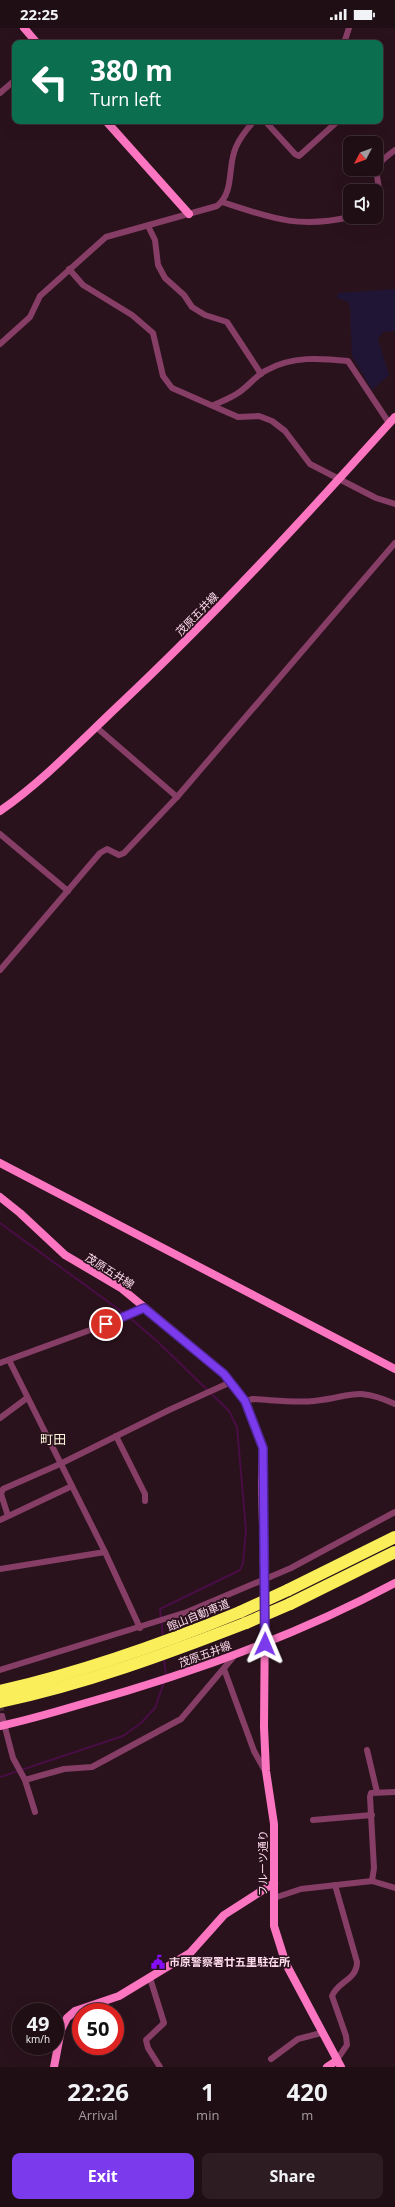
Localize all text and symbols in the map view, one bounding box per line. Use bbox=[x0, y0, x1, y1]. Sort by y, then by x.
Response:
text: 22:25 bbox=[20, 4, 59, 24]
text: 380 m bbox=[90, 51, 173, 89]
icon: left bbox=[24, 56, 76, 108]
text: Turn left bbox=[90, 87, 161, 111]
north arrow bbox=[343, 136, 383, 176]
map controls bbox=[343, 136, 383, 224]
button: sound bbox=[343, 184, 383, 224]
street label: 茂原五井線 bbox=[172, 589, 221, 639]
street label: 茂原五井線 bbox=[83, 1250, 138, 1292]
pin bbox=[89, 1307, 123, 1341]
icon: arrive bbox=[95, 1313, 117, 1335]
district label: 町田 bbox=[40, 1430, 66, 1448]
street label: 館山自動車道 bbox=[164, 1595, 231, 1634]
position arrow bbox=[244, 1623, 286, 1665]
street label: 茂原五井線 bbox=[176, 1637, 233, 1670]
street label: フルーツ通り bbox=[255, 1830, 270, 1896]
public building icon: 市原警察署廿五里駐在所 bbox=[150, 1954, 166, 1970]
place label: 市原警察署廿五里駐在所 bbox=[169, 1954, 290, 1969]
speed limit sign: 50 bbox=[72, 2003, 124, 2055]
text: 49 bbox=[27, 2010, 49, 2037]
text: km/h bbox=[26, 2032, 50, 2046]
text: 22:26 bbox=[67, 2075, 129, 2108]
text: 1 bbox=[201, 2075, 215, 2108]
text: 420 bbox=[287, 2075, 328, 2108]
text: Arrival bbox=[78, 2106, 118, 2124]
text: min bbox=[196, 2106, 219, 2124]
text: m bbox=[301, 2106, 313, 2124]
button: Exit bbox=[12, 2153, 194, 2199]
button: Share bbox=[202, 2153, 383, 2199]

